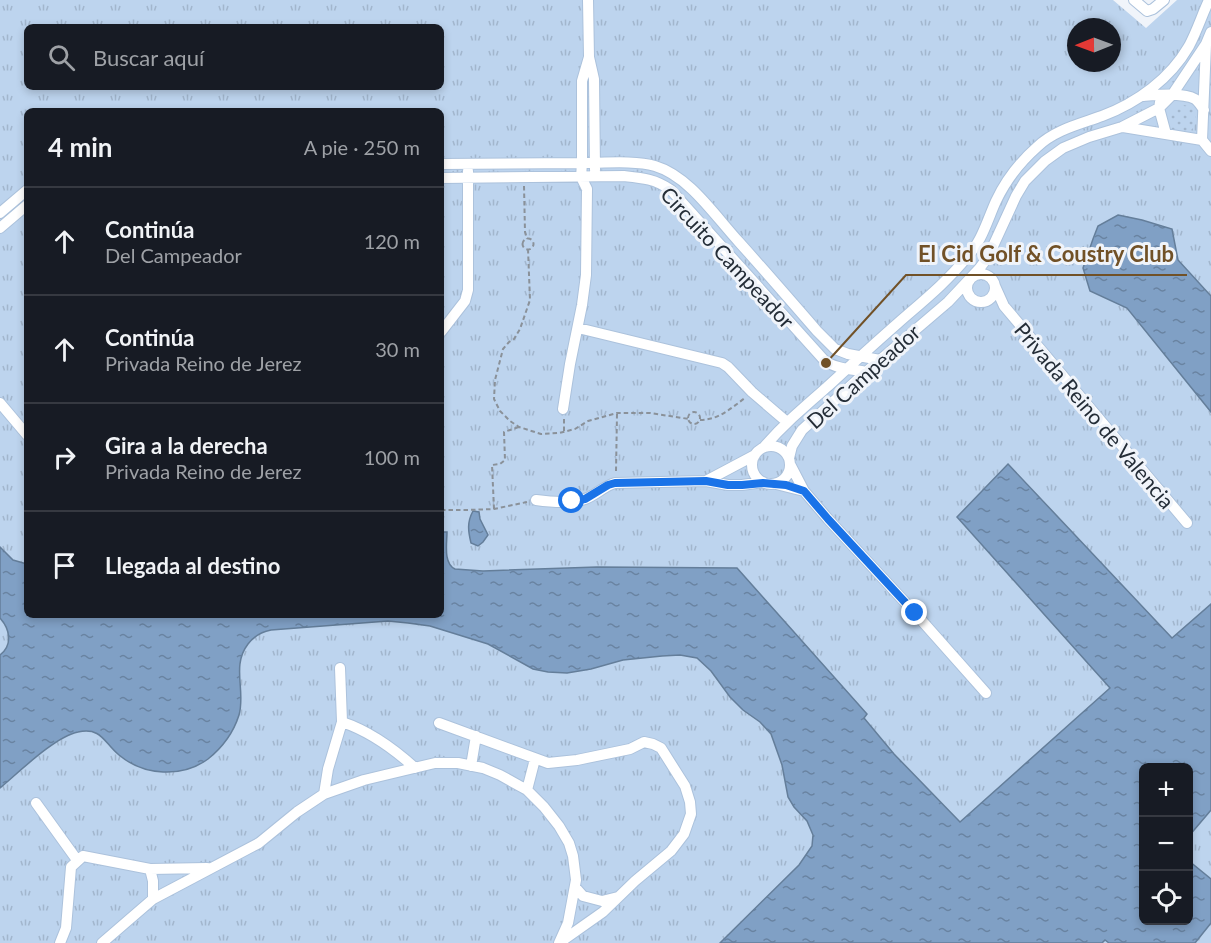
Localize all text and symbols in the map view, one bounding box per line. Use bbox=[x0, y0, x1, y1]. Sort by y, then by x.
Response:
north arrow bbox=[1067, 18, 1121, 72]
search box bbox=[24, 24, 444, 90]
icon: search bbox=[45, 41, 78, 74]
text: Buscar aquí bbox=[93, 44, 204, 71]
text: 4 min bbox=[48, 131, 112, 163]
text: A pie · 250 m bbox=[304, 135, 420, 159]
street label: Circuito Campeador bbox=[656, 181, 800, 333]
text: Continúa bbox=[105, 216, 194, 243]
icon: ahead bbox=[48, 225, 81, 258]
text: 120 m bbox=[364, 229, 420, 253]
callout: El Cid Golf & Coustry Club bbox=[906, 235, 1187, 275]
text: El Cid Golf & Coustry Club bbox=[918, 240, 1174, 267]
text: Del Campeador bbox=[105, 243, 242, 267]
street label: Privada Reino de Valencia bbox=[1010, 317, 1180, 513]
street label: Del Campeador bbox=[801, 318, 925, 433]
text: Continúa bbox=[105, 324, 194, 351]
icon: ahead bbox=[48, 333, 81, 366]
text: 30 m bbox=[375, 337, 420, 361]
text: Privada Reino de Jerez bbox=[105, 351, 301, 375]
text: Gira a la derecha bbox=[105, 432, 268, 459]
icon: right bbox=[48, 441, 81, 474]
text: 100 m bbox=[364, 445, 420, 469]
text: Privada Reino de Jerez bbox=[105, 459, 301, 483]
route start bbox=[558, 487, 584, 513]
icon: arrive bbox=[48, 549, 81, 582]
text: Llegada al destino bbox=[105, 552, 281, 579]
route end bbox=[901, 599, 927, 625]
map controls bbox=[1139, 763, 1193, 925]
button: + bbox=[1139, 763, 1193, 817]
button: − bbox=[1139, 817, 1193, 871]
button: locate bbox=[1139, 871, 1193, 925]

